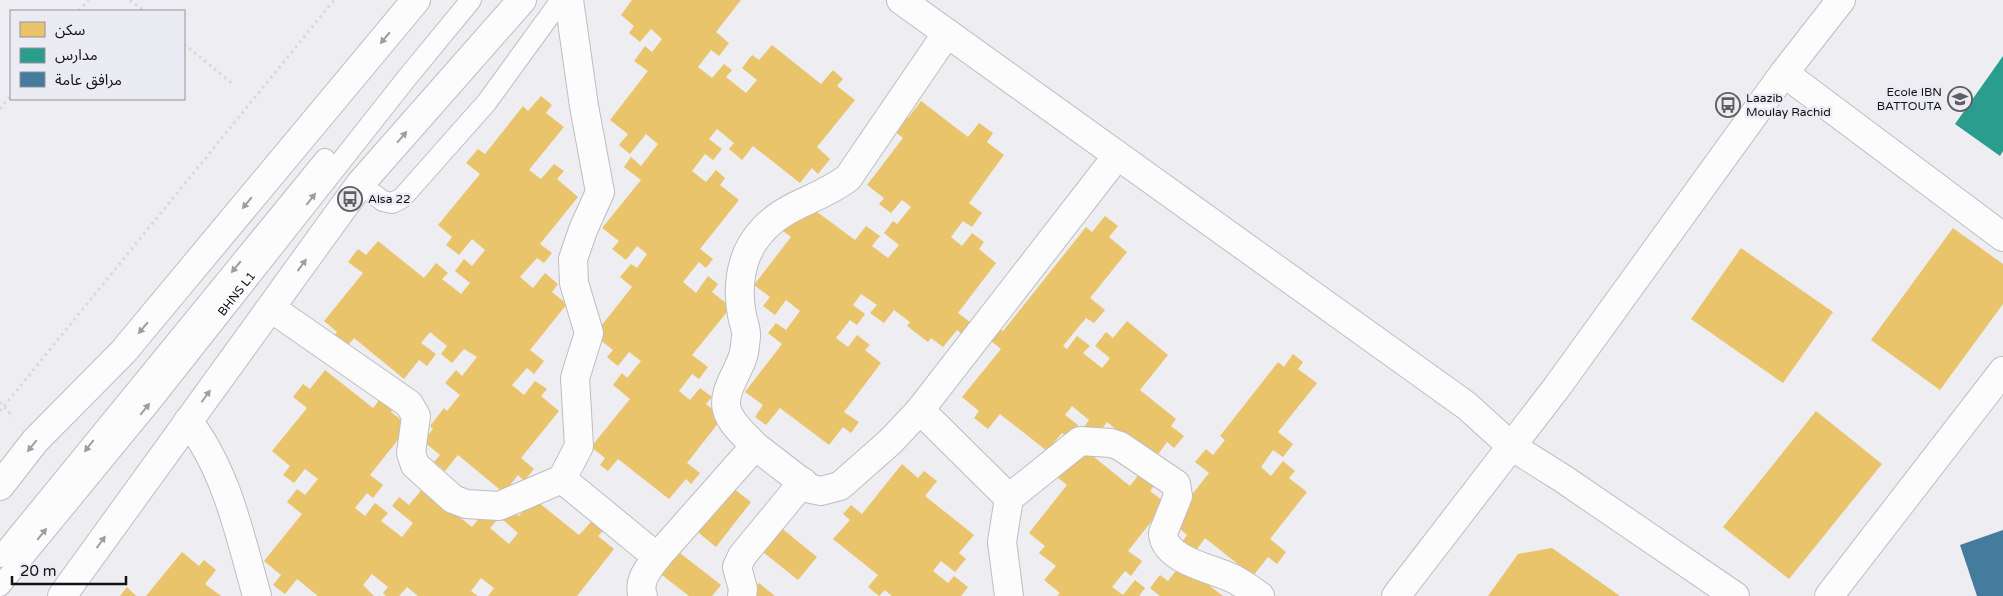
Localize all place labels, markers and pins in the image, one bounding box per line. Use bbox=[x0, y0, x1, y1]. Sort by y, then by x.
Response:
place label: Ecole IBN BATTOUTA bbox=[1877, 85, 1942, 113]
school or university icon: Ecole IBN BATTOUTA bbox=[1947, 86, 1973, 112]
place label: Laazib Moulay Rachid bbox=[1746, 91, 1831, 119]
bus stop icon: Laazib Moulay Rachid bbox=[1715, 92, 1741, 118]
bus stop icon: Alsa 22 bbox=[337, 186, 363, 212]
place label: Alsa 22 bbox=[368, 192, 411, 206]

